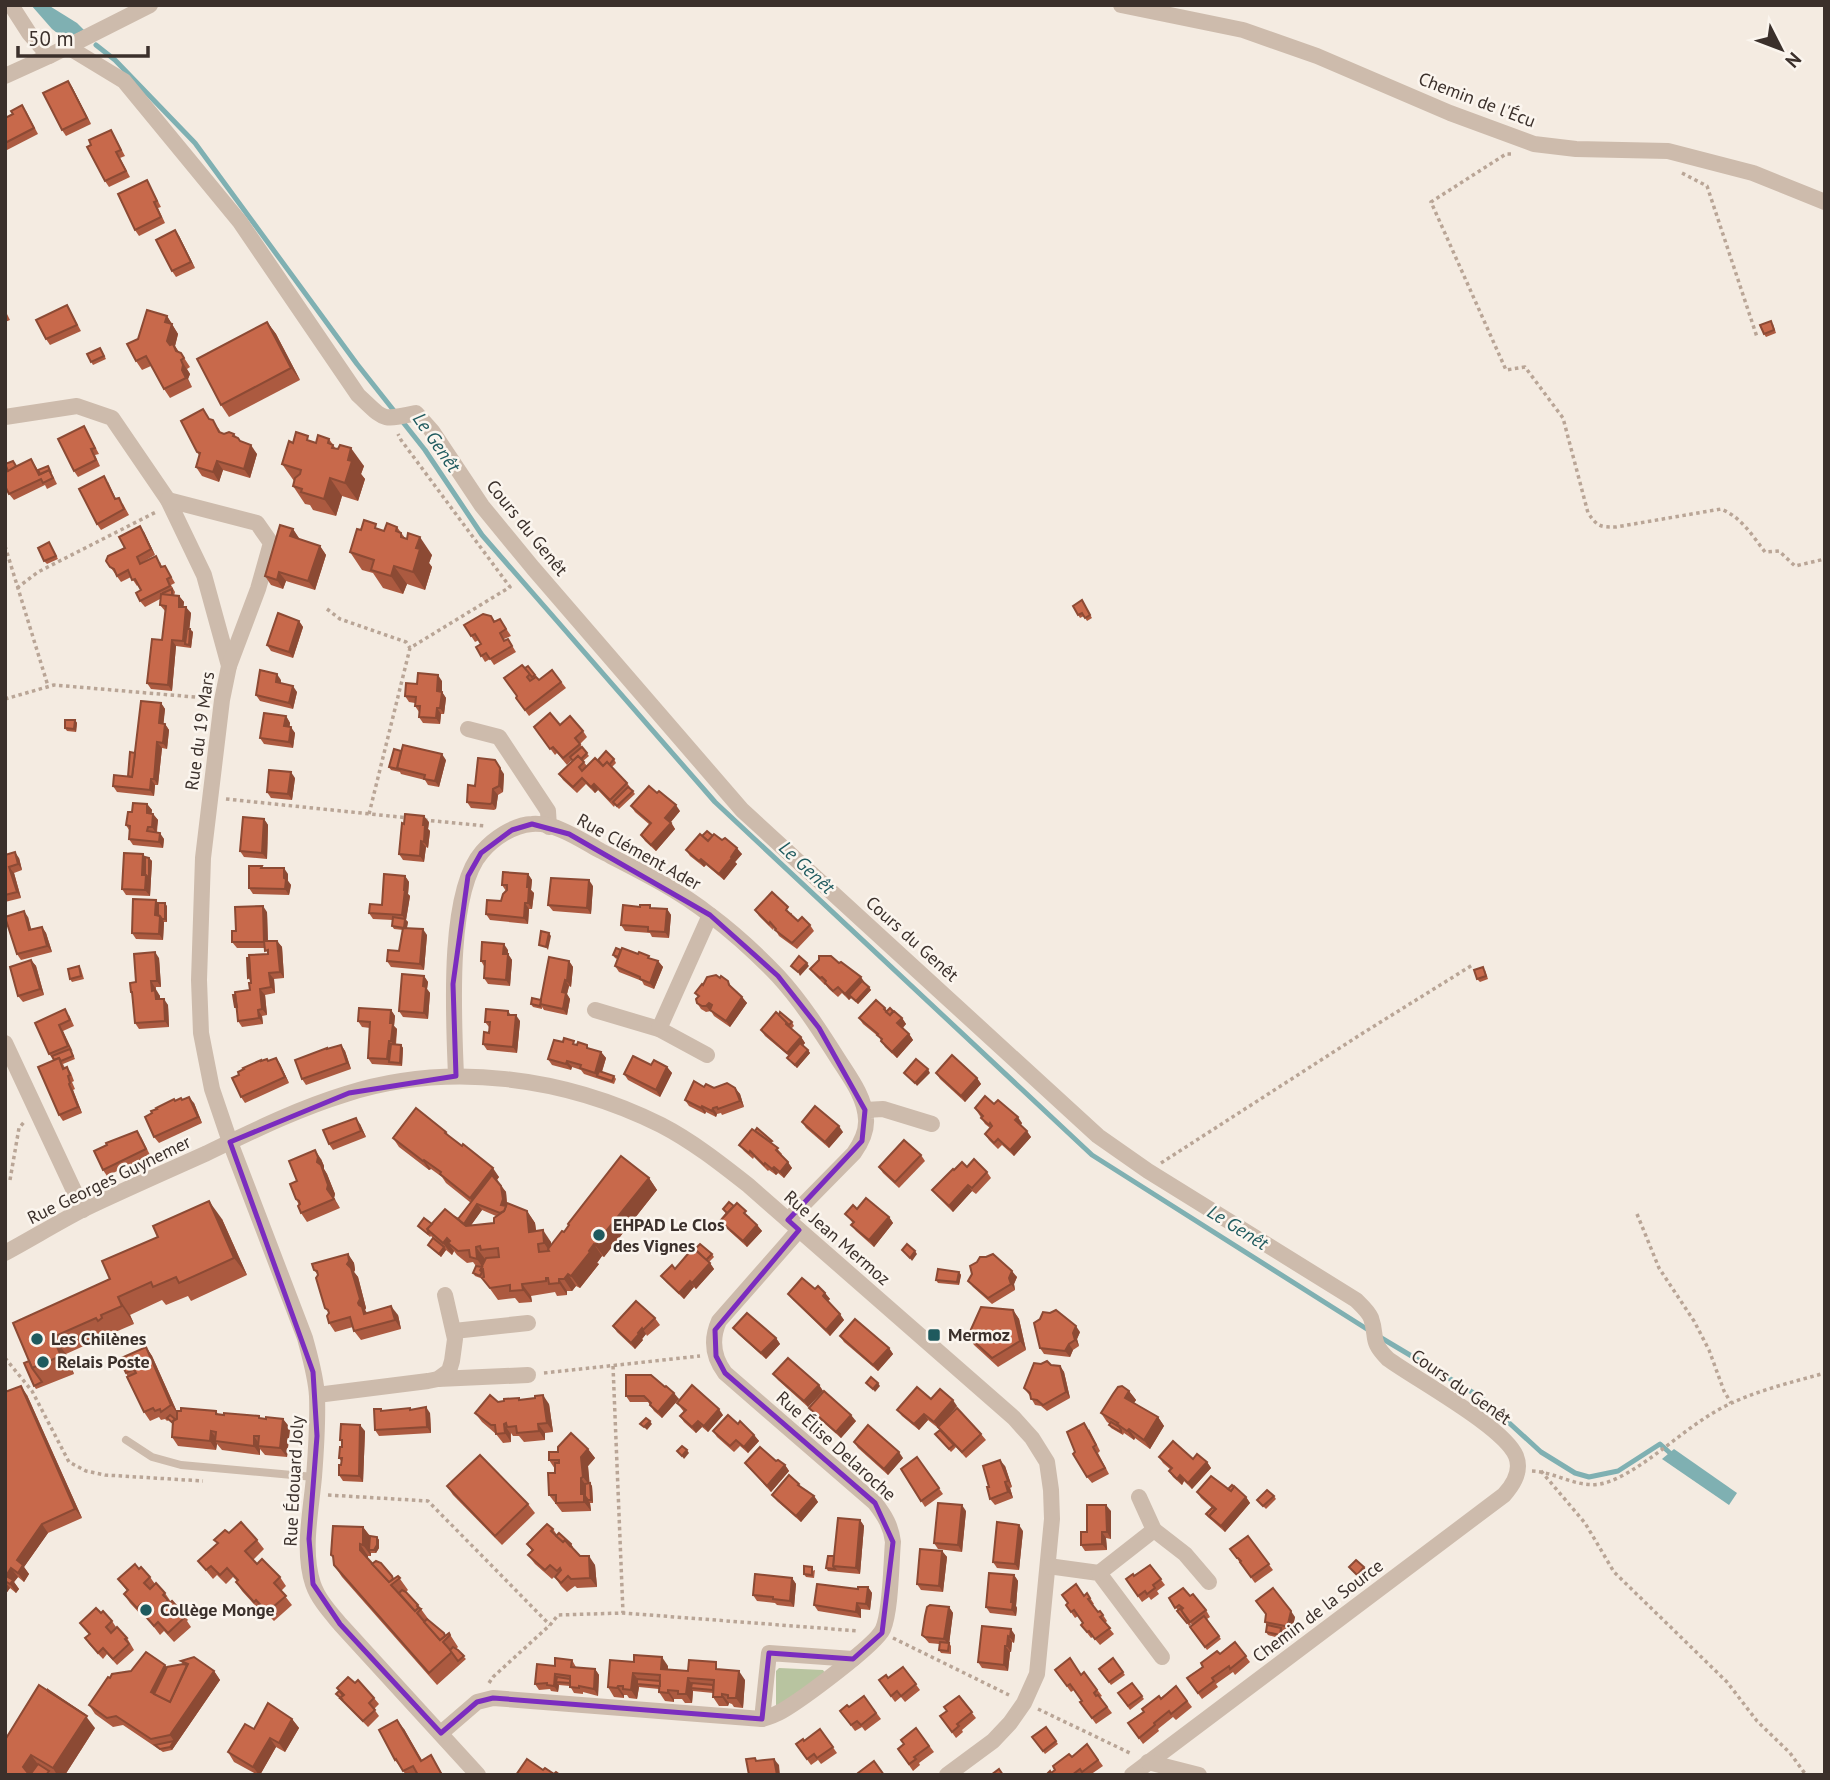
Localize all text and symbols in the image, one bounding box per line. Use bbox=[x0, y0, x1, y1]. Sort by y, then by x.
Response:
scale bar bbox=[18, 14, 147, 58]
north arrow bbox=[1746, 14, 1816, 84]
text: 50 m bbox=[28, 25, 74, 52]
text: N bbox=[1781, 48, 1807, 73]
street label: Chemin de l'Écu bbox=[1415, 67, 1539, 132]
water label: Le Genêt bbox=[408, 408, 467, 477]
street label: Cours du Genêt bbox=[482, 475, 573, 580]
street label: Rue du 19 Mars bbox=[180, 670, 219, 792]
street label: Rue Clément Ader bbox=[573, 808, 705, 895]
water label: Le Genêt bbox=[774, 835, 840, 899]
street label: Cours du Genêt bbox=[861, 891, 963, 986]
street label: Rue Georges Guynemer bbox=[23, 1130, 194, 1229]
street label: Rue Jean Mermoz bbox=[779, 1185, 895, 1290]
water label: Le Genêt bbox=[1203, 1199, 1274, 1256]
place label: EHPAD Le Clos des Vignes bbox=[613, 1213, 725, 1257]
marker: EHPAD Le Clos des Vignes bbox=[591, 1227, 607, 1243]
place label: Mermoz bbox=[948, 1323, 1010, 1346]
place label: Les Chilènes bbox=[51, 1327, 147, 1350]
marker: Mermoz bbox=[926, 1327, 942, 1343]
marker: Les Chilènes bbox=[29, 1331, 45, 1347]
street label: Cours du Genêt bbox=[1407, 1344, 1516, 1430]
place label: Relais Poste bbox=[57, 1350, 150, 1373]
marker: Relais Poste bbox=[35, 1354, 51, 1370]
street label: Rue Élise Delaroche bbox=[772, 1386, 901, 1506]
street label: Rue Édouard Joly bbox=[279, 1414, 308, 1547]
street label: Chemin de la Source bbox=[1248, 1554, 1388, 1667]
place label: Collège Monge bbox=[160, 1598, 275, 1621]
marker: Collège Monge bbox=[138, 1602, 154, 1618]

